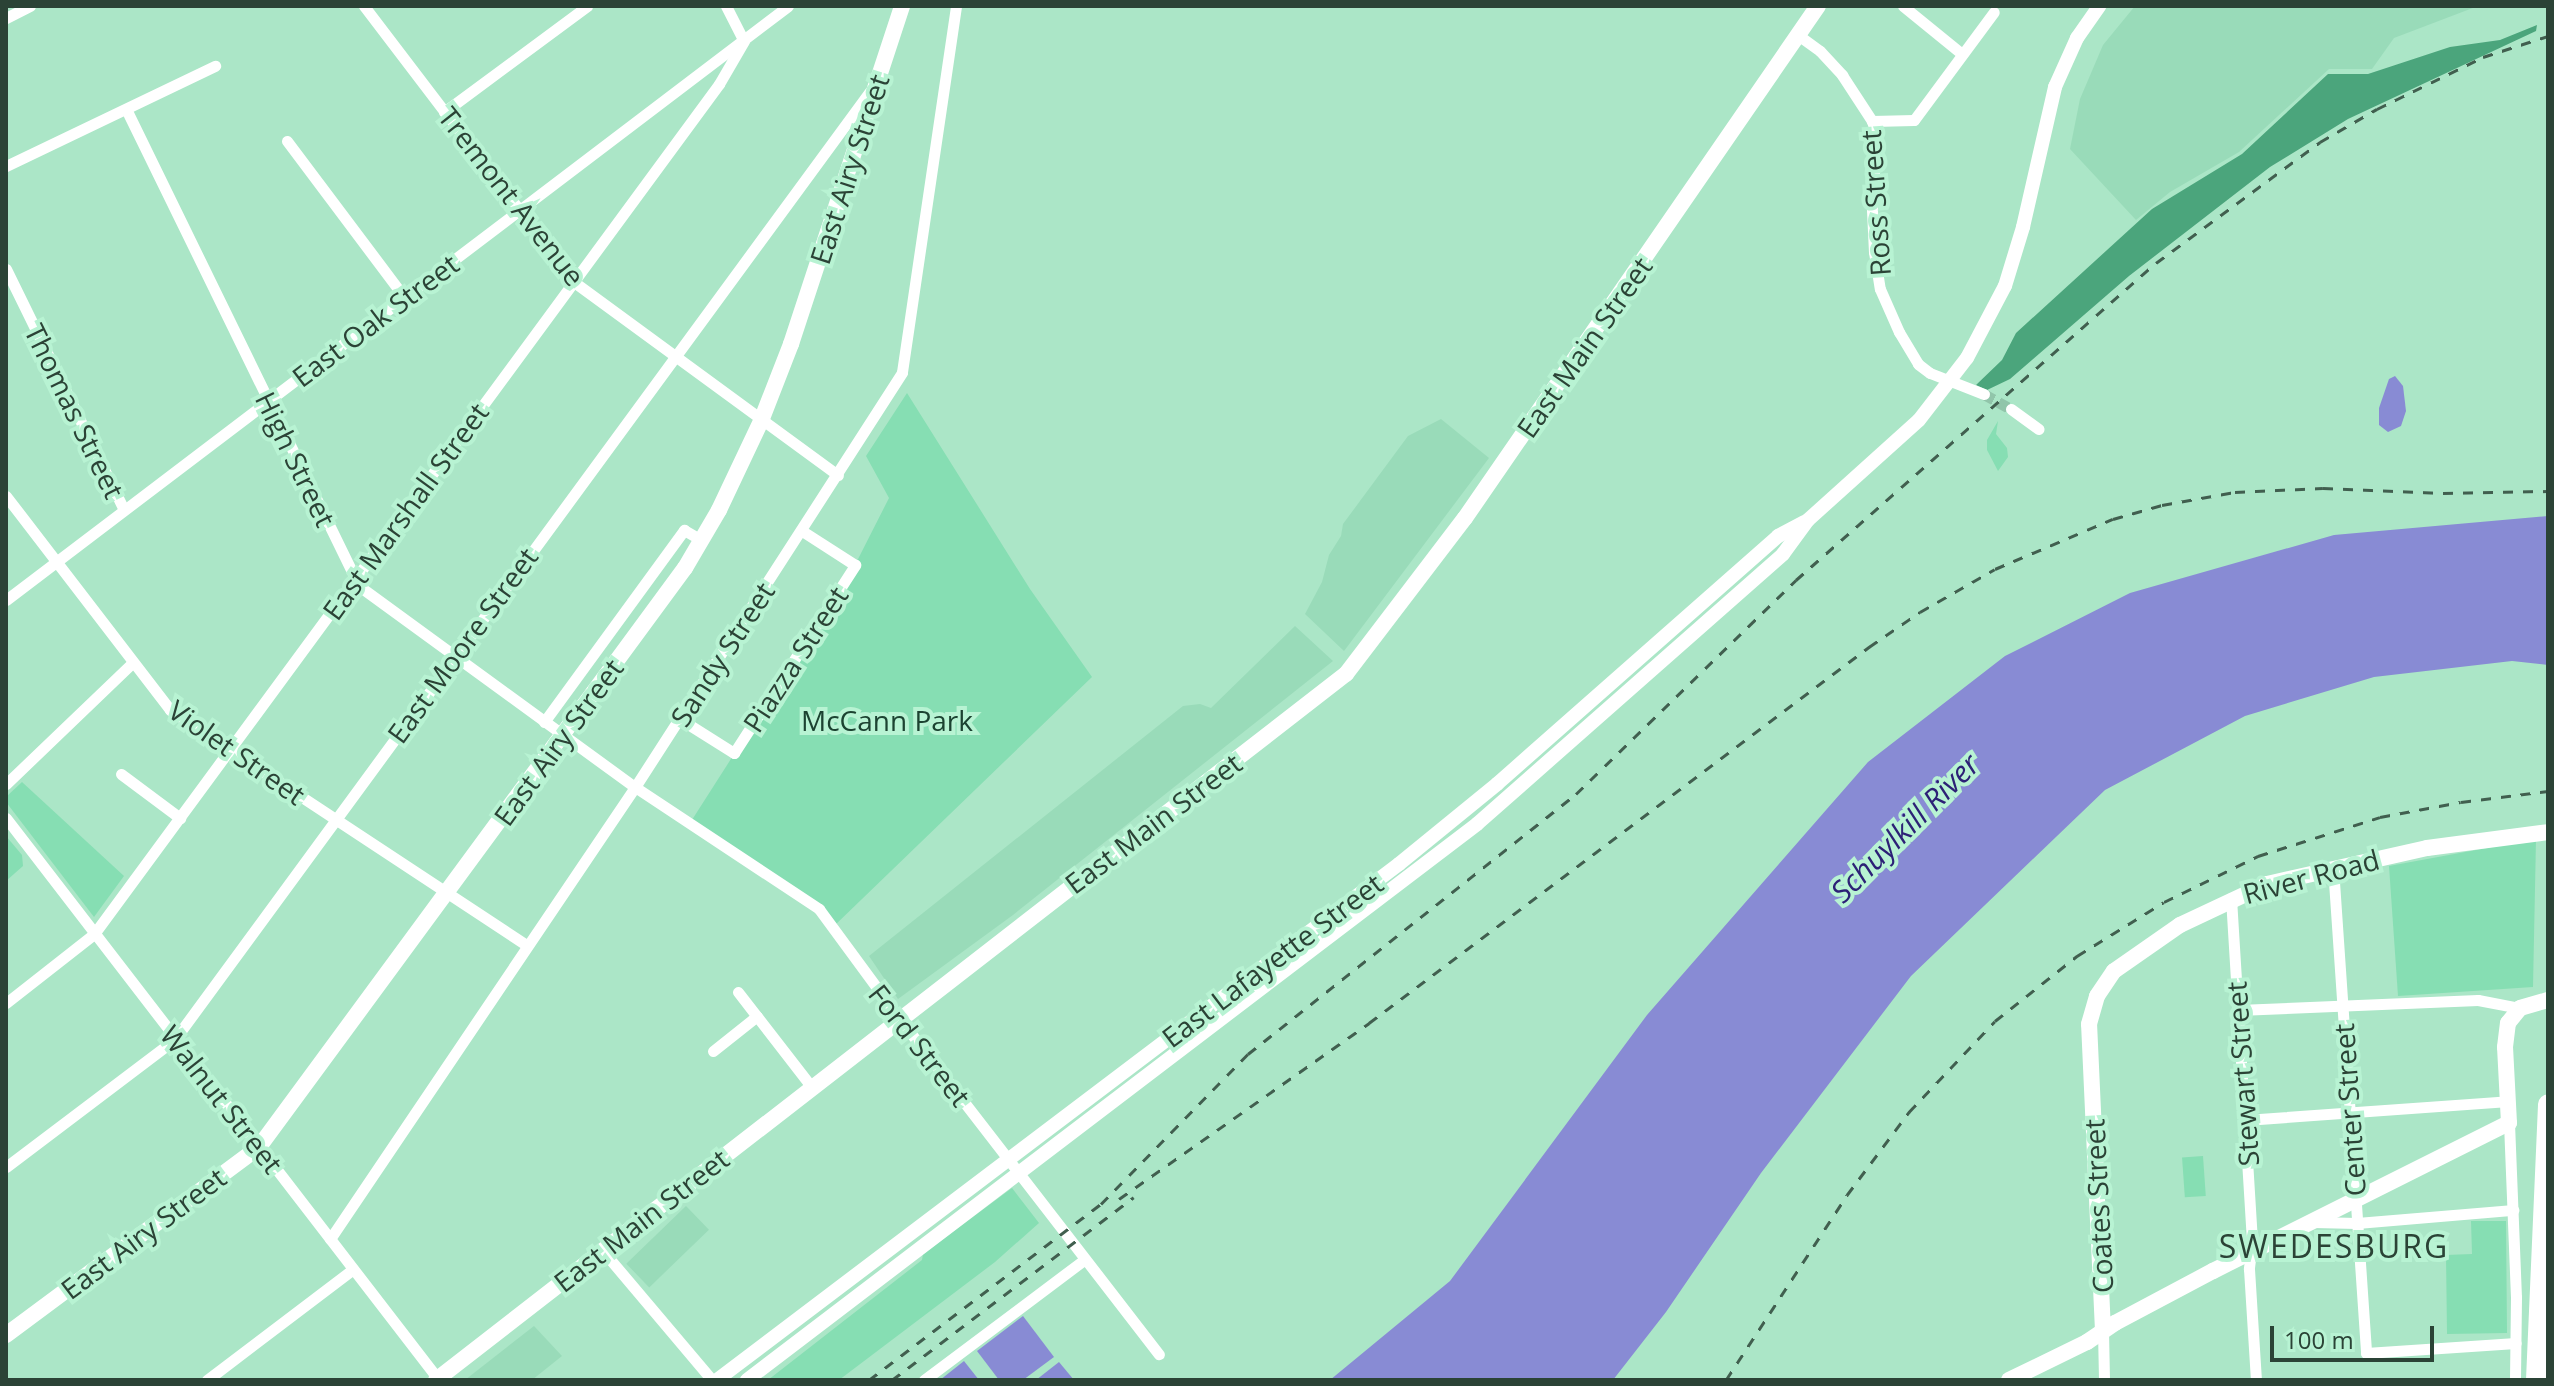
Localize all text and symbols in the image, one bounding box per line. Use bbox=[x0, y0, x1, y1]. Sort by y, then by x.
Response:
street label: East Airy Street bbox=[803, 70, 895, 268]
street label: Tremont Avenue bbox=[432, 100, 592, 292]
street label: Ross Street bbox=[1853, 129, 1897, 277]
street label: East Oak Street bbox=[285, 247, 465, 393]
street label: East Main Street bbox=[1509, 250, 1659, 444]
street label: Thomas Street bbox=[18, 318, 132, 504]
street label: High Street bbox=[249, 386, 343, 532]
street label: East Marshall Street bbox=[315, 396, 495, 626]
street label: East Moore Street bbox=[380, 541, 544, 749]
street label: Sandy Street bbox=[663, 576, 781, 732]
street label: Piazza Street bbox=[735, 580, 855, 738]
street label: East Airy Street bbox=[486, 652, 630, 832]
street label: Violet Street bbox=[162, 693, 312, 811]
park label: McCann Park bbox=[801, 703, 973, 737]
street label: East Main Street bbox=[1058, 746, 1248, 900]
water label: Schuylkill River bbox=[1823, 746, 1987, 910]
street label: River Road bbox=[2239, 842, 2383, 910]
street label: East Lafayette Street bbox=[1155, 866, 1389, 1054]
street label: Ford Street bbox=[862, 977, 978, 1113]
street label: Stewart Street bbox=[2219, 980, 2265, 1168]
street label: Walnut Street bbox=[154, 1018, 290, 1180]
street label: Center Street bbox=[2326, 1022, 2372, 1198]
street label: Coates Street bbox=[2077, 1118, 2119, 1294]
street label: East Main Street bbox=[547, 1141, 735, 1299]
street label: East Airy Street bbox=[54, 1160, 232, 1306]
district label: SWEDESBURG bbox=[2219, 1227, 2449, 1265]
scale bar bbox=[2274, 1310, 2438, 1360]
text: 100 m bbox=[2284, 1323, 2354, 1356]

